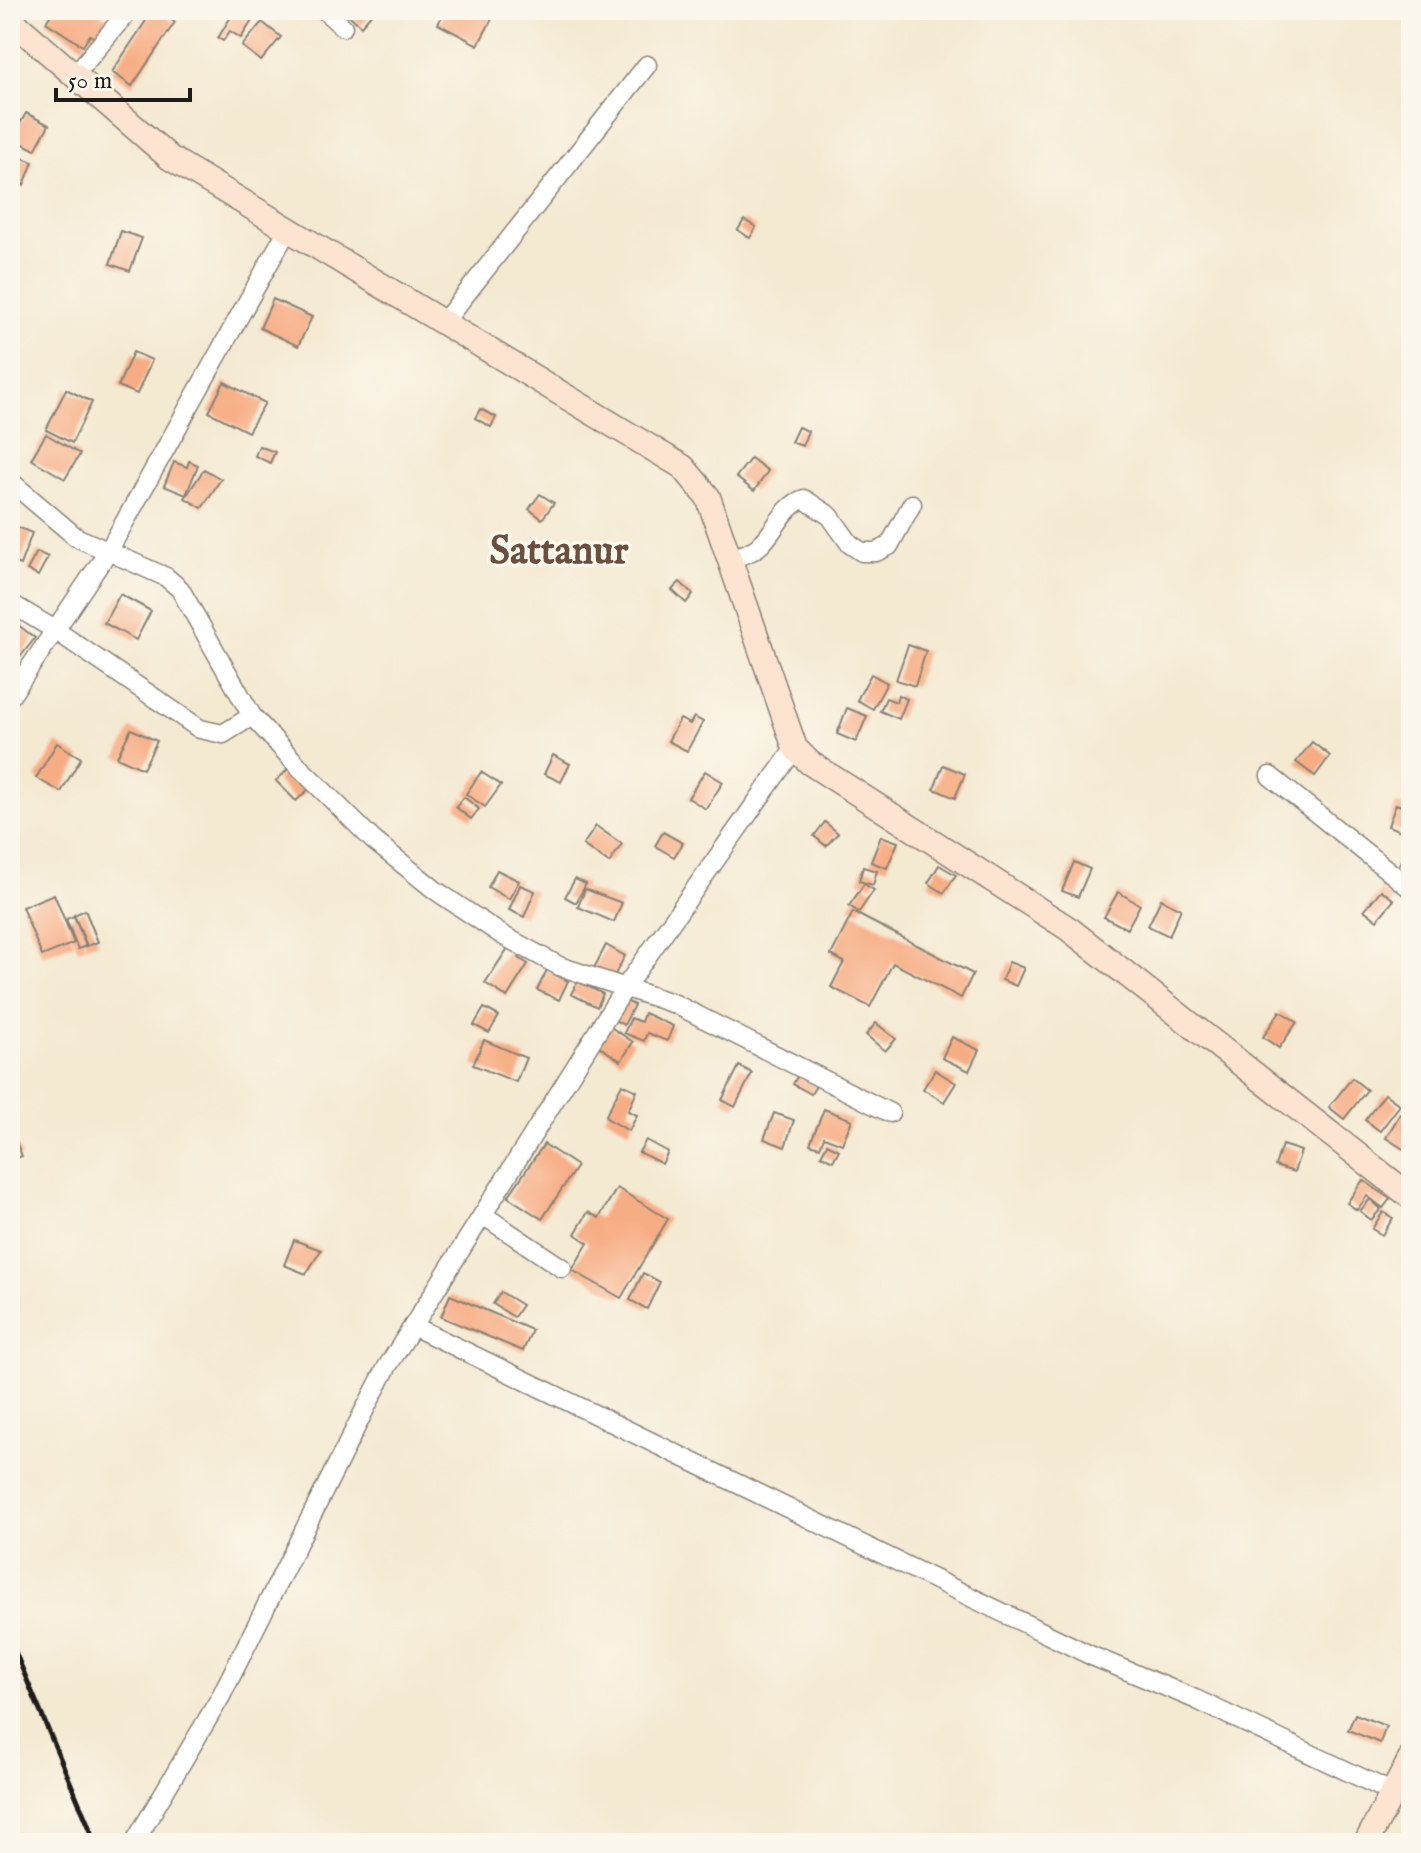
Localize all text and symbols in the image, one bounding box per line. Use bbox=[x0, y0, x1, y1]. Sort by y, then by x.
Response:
scale bar bbox=[56, 52, 190, 102]
text: 50 m bbox=[68, 66, 112, 97]
district label: Sattanur bbox=[489, 527, 629, 578]

